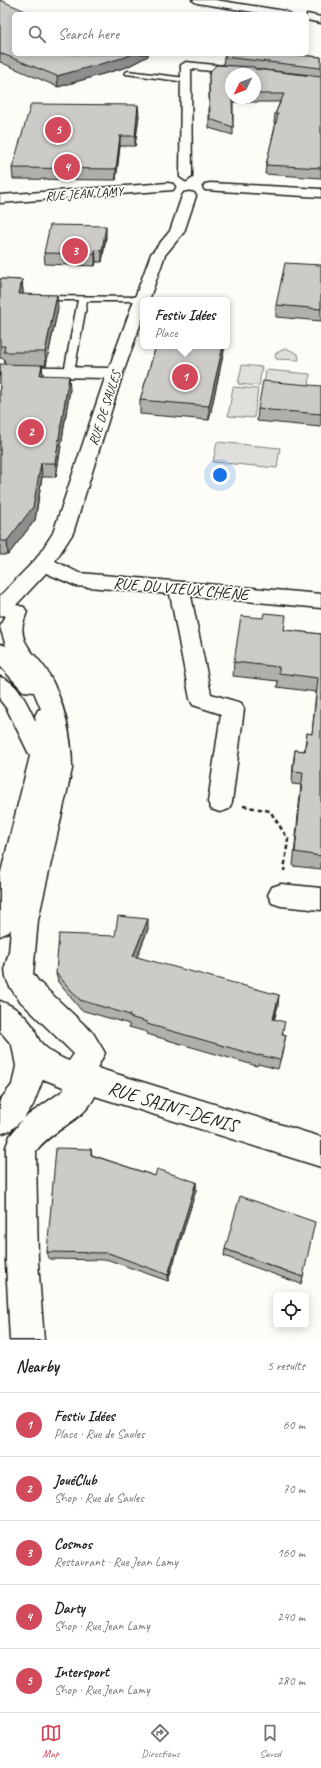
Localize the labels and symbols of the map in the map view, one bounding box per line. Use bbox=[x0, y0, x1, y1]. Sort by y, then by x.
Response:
north arrow bbox=[225, 68, 261, 104]
pin: 5 bbox=[45, 115, 71, 145]
pin: 4 bbox=[54, 152, 80, 182]
street label: RUE JEAN LAMY bbox=[45, 183, 126, 205]
pin: 3 bbox=[62, 236, 88, 266]
pin: 1 bbox=[172, 362, 198, 392]
street label: RUE DE SAULES bbox=[85, 367, 125, 448]
pin: 2 bbox=[18, 417, 44, 447]
your location bbox=[210, 465, 230, 485]
street label: RUE DU VIEUX CHÊNE bbox=[112, 573, 252, 605]
street label: RUE SAINT-DENIS bbox=[105, 1076, 243, 1139]

